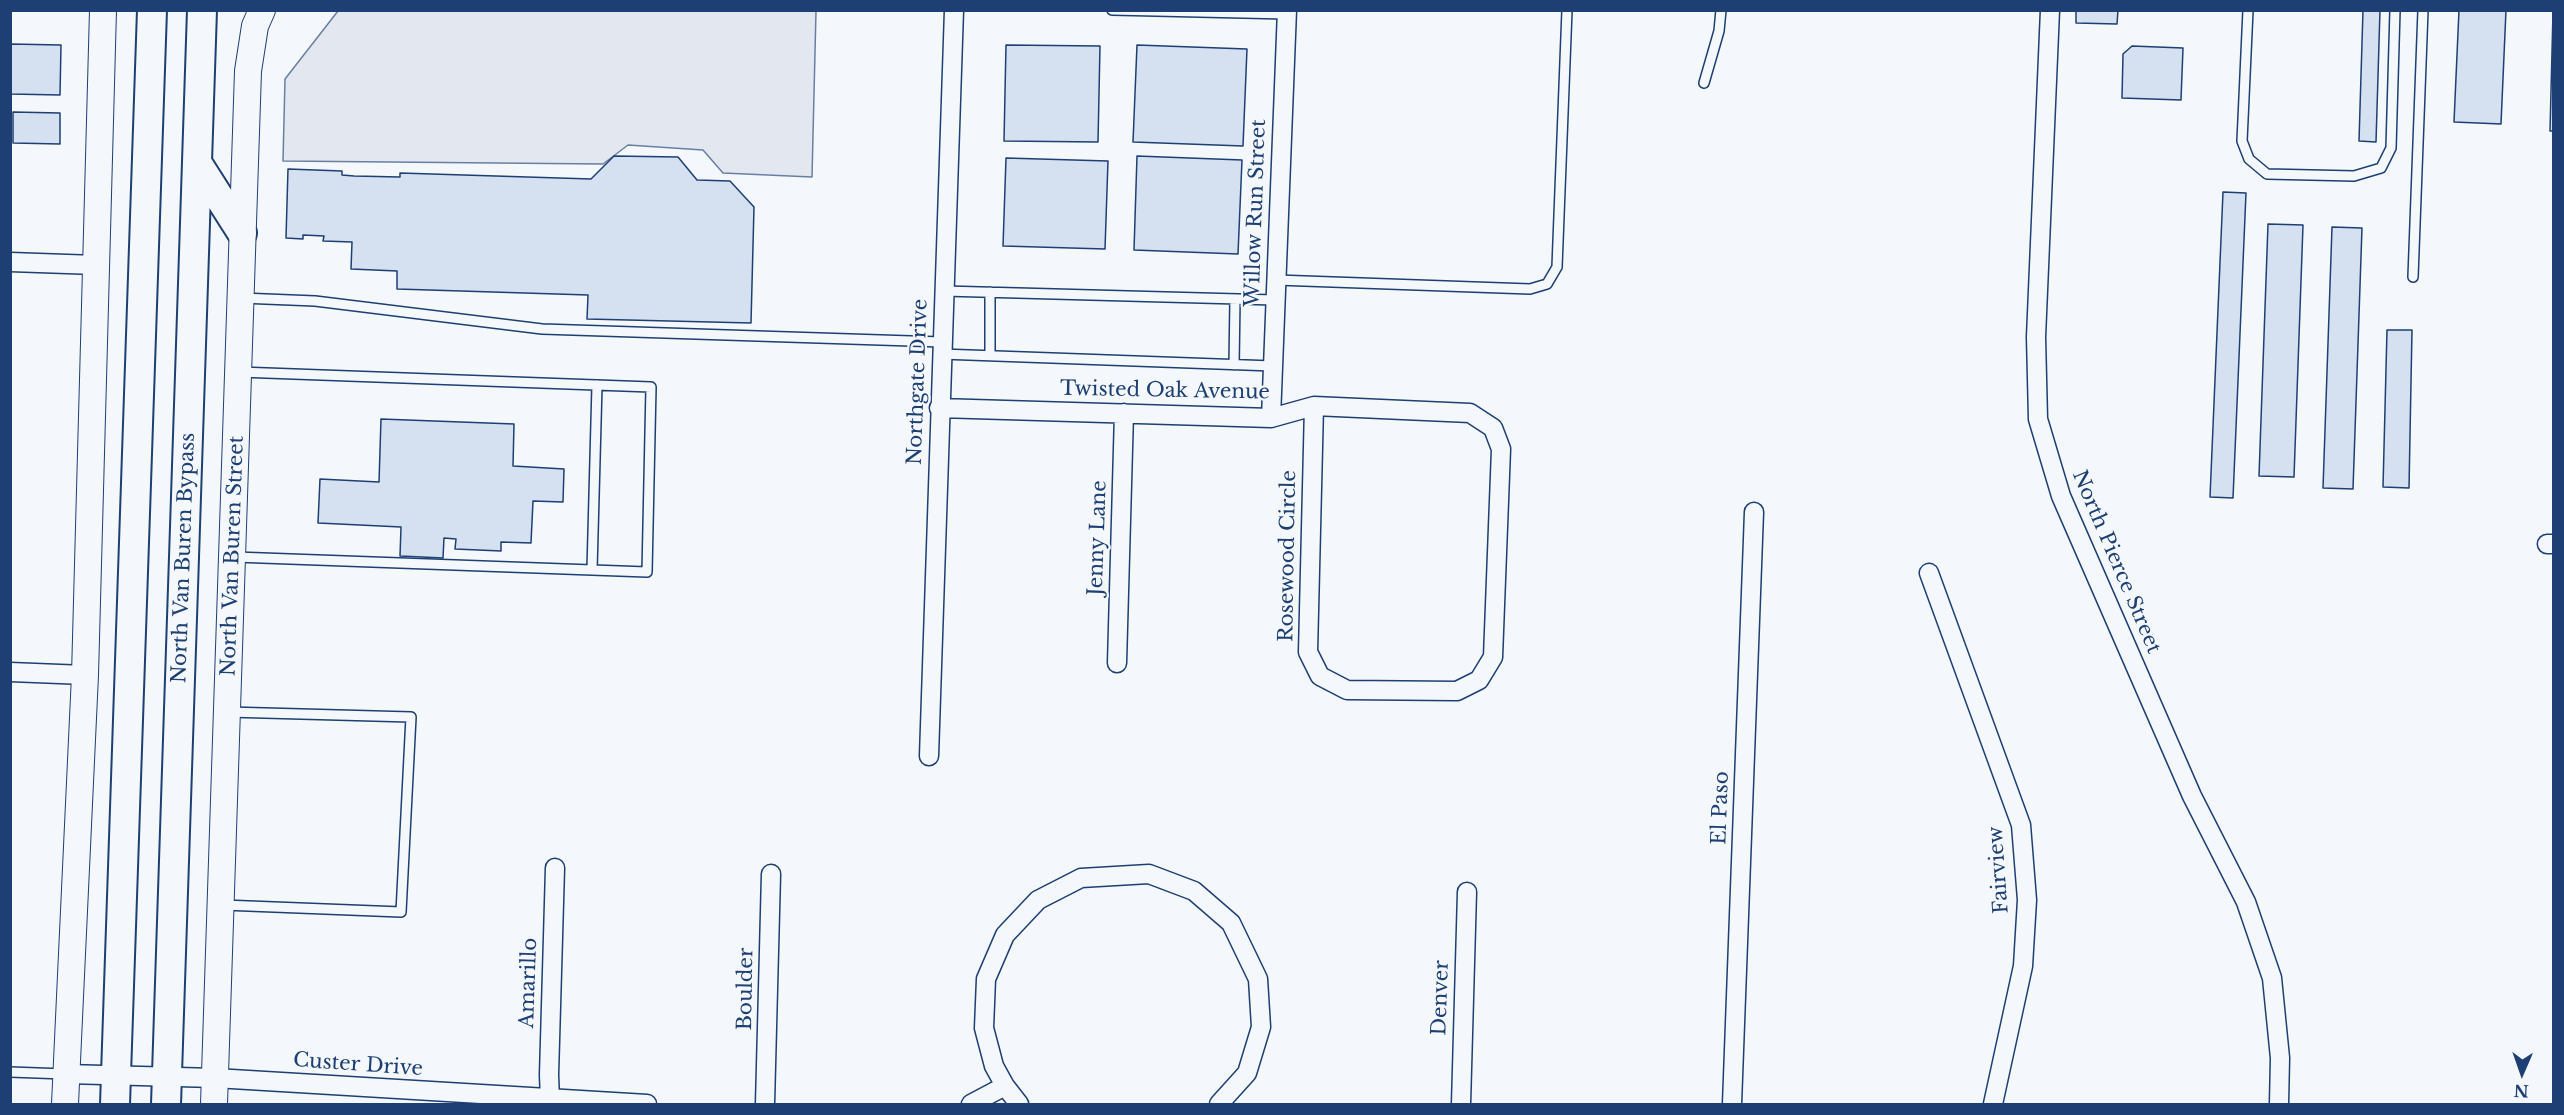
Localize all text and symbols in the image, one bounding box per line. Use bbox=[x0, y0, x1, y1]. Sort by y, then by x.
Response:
street label: Willow Run Street bbox=[1241, 119, 1271, 307]
street label: Northgate Drive bbox=[903, 298, 933, 466]
street label: Twisted Oak Avenue bbox=[1060, 377, 1270, 405]
street label: North Van Buren Bypass bbox=[168, 432, 200, 684]
street label: North Van Buren Street bbox=[217, 435, 249, 677]
street label: North Pierce Street bbox=[2067, 467, 2165, 657]
street label: Rosewood Circle bbox=[1275, 470, 1301, 642]
street label: Jenny Lane bbox=[1084, 480, 1112, 596]
street label: El Paso bbox=[1708, 771, 1734, 845]
street label: Fairview bbox=[1984, 826, 2014, 914]
street label: Amarillo bbox=[515, 937, 543, 1029]
street label: Boulder bbox=[733, 947, 759, 1031]
street label: Denver bbox=[1428, 960, 1454, 1036]
north arrow bbox=[2492, 1043, 2552, 1103]
street label: Custer Drive bbox=[292, 1048, 424, 1082]
text: N bbox=[2514, 1081, 2529, 1101]

